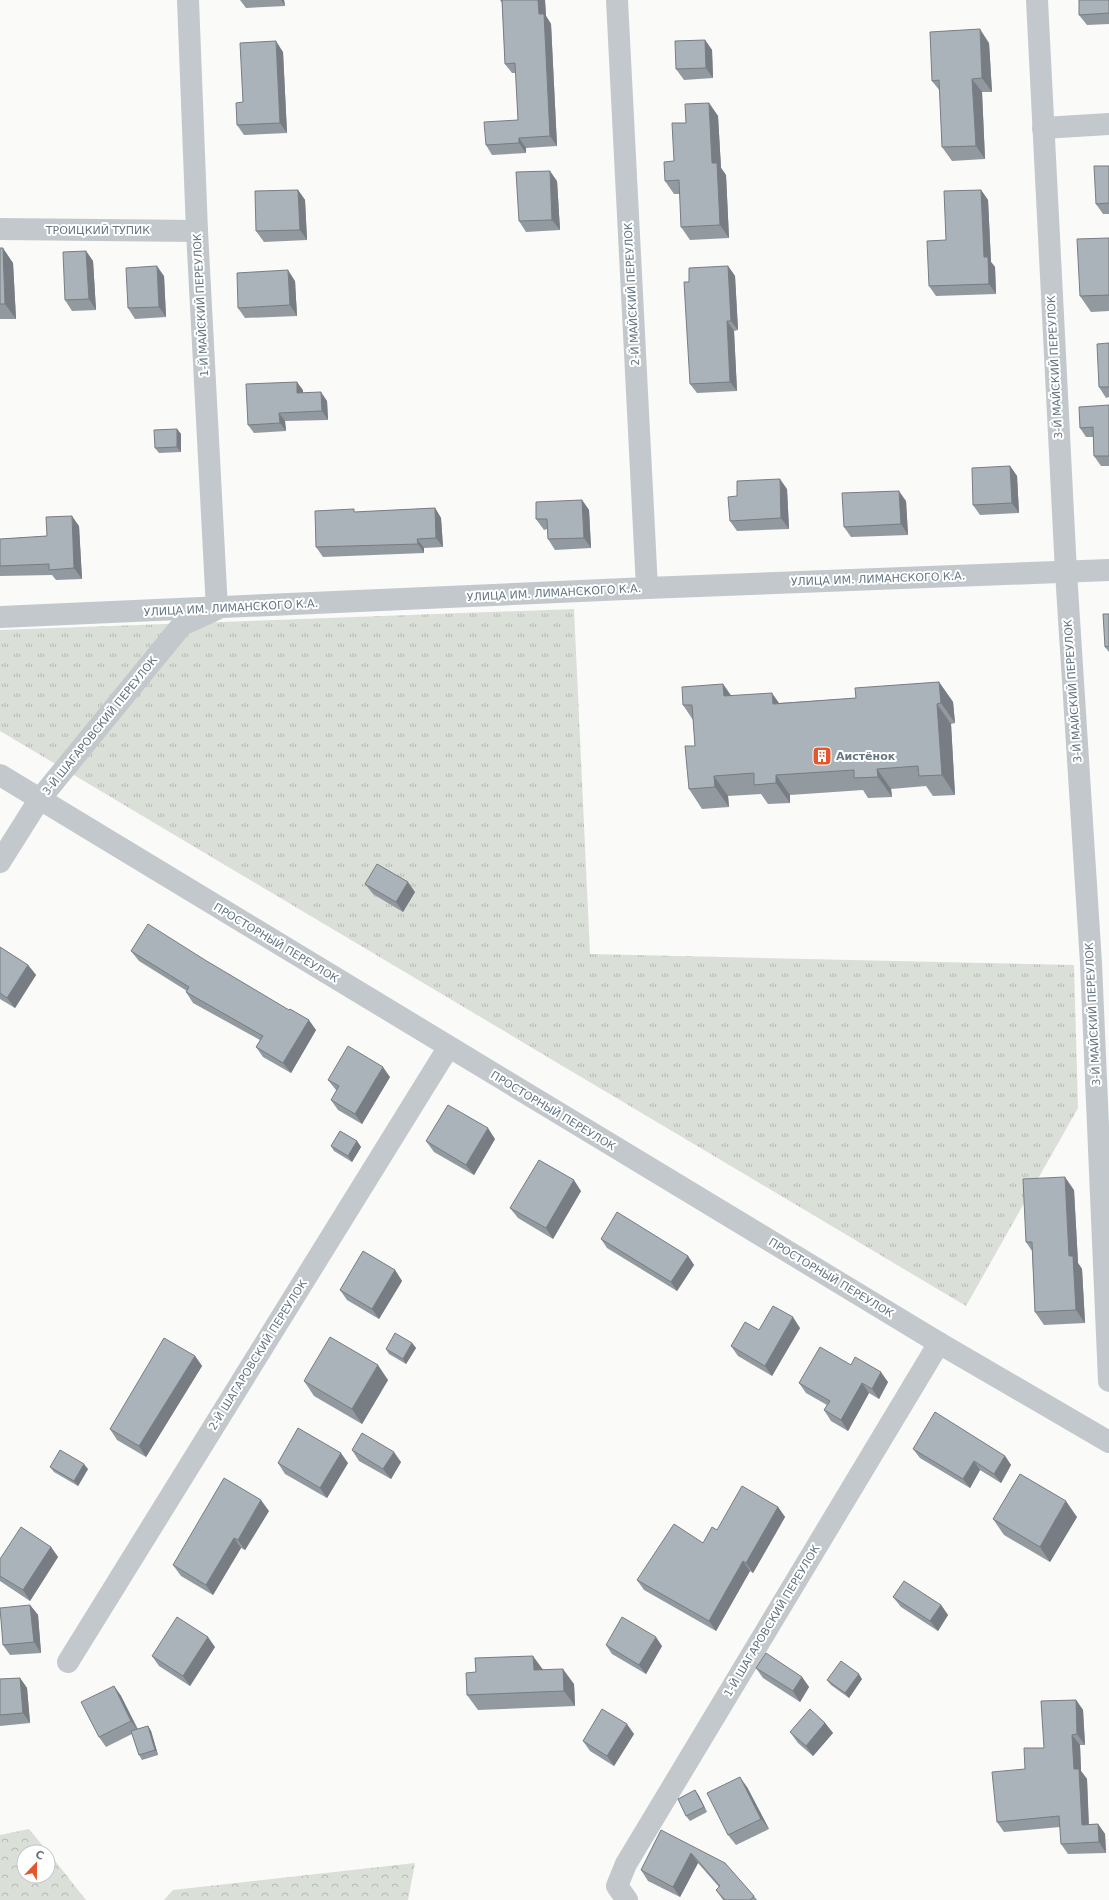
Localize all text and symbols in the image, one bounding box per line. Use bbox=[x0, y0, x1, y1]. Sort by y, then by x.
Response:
street label: 2-Й МАЙСКИЙ ПЕРЕУЛОК bbox=[622, 222, 642, 366]
street label: ТРОИЦКИЙ ТУПИК bbox=[45, 224, 150, 237]
street label: 1-Й МАЙСКИЙ ПЕРЕУЛОК bbox=[191, 233, 211, 377]
street label: 3-Й МАЙСКИЙ ПЕРЕУЛОК bbox=[1045, 295, 1065, 439]
street label: УЛИЦА ИМ. ЛИМАНСКОГО К.А. bbox=[791, 569, 965, 589]
street label: УЛИЦА ИМ. ЛИМАНСКОГО К.А. bbox=[466, 582, 642, 604]
street label: УЛИЦА ИМ. ЛИМАНСКОГО К.А. bbox=[143, 597, 319, 619]
street label: 3-Й МАЙСКИЙ ПЕРЕУЛОК bbox=[1061, 619, 1084, 763]
street label: 3-Й ШАГАРОВСКИЙ ПЕРЕУЛОК bbox=[40, 654, 160, 798]
building icon: Аистёнок bbox=[811, 745, 833, 767]
place label: Аистёнок bbox=[836, 750, 896, 763]
street label: ПРОСТОРНЫЙ ПЕРЕУЛОК bbox=[211, 901, 341, 986]
street label: 3-Й МАЙСКИЙ ПЕРЕУЛОК bbox=[1083, 942, 1103, 1086]
street label: ПРОСТОРНЫЙ ПЕРЕУЛОК bbox=[488, 1069, 618, 1154]
street label: ПРОСТОРНЫЙ ПЕРЕУЛОК bbox=[766, 1236, 896, 1321]
street label: 2-Й ШАГАРОВСКИЙ ПЕРЕУЛОК bbox=[206, 1277, 310, 1433]
street label: 1-Й ШАГАРОВСКИЙ ПЕРЕУЛОК bbox=[721, 1543, 823, 1699]
north arrow bbox=[16, 1844, 56, 1884]
text: С bbox=[33, 1848, 46, 1863]

